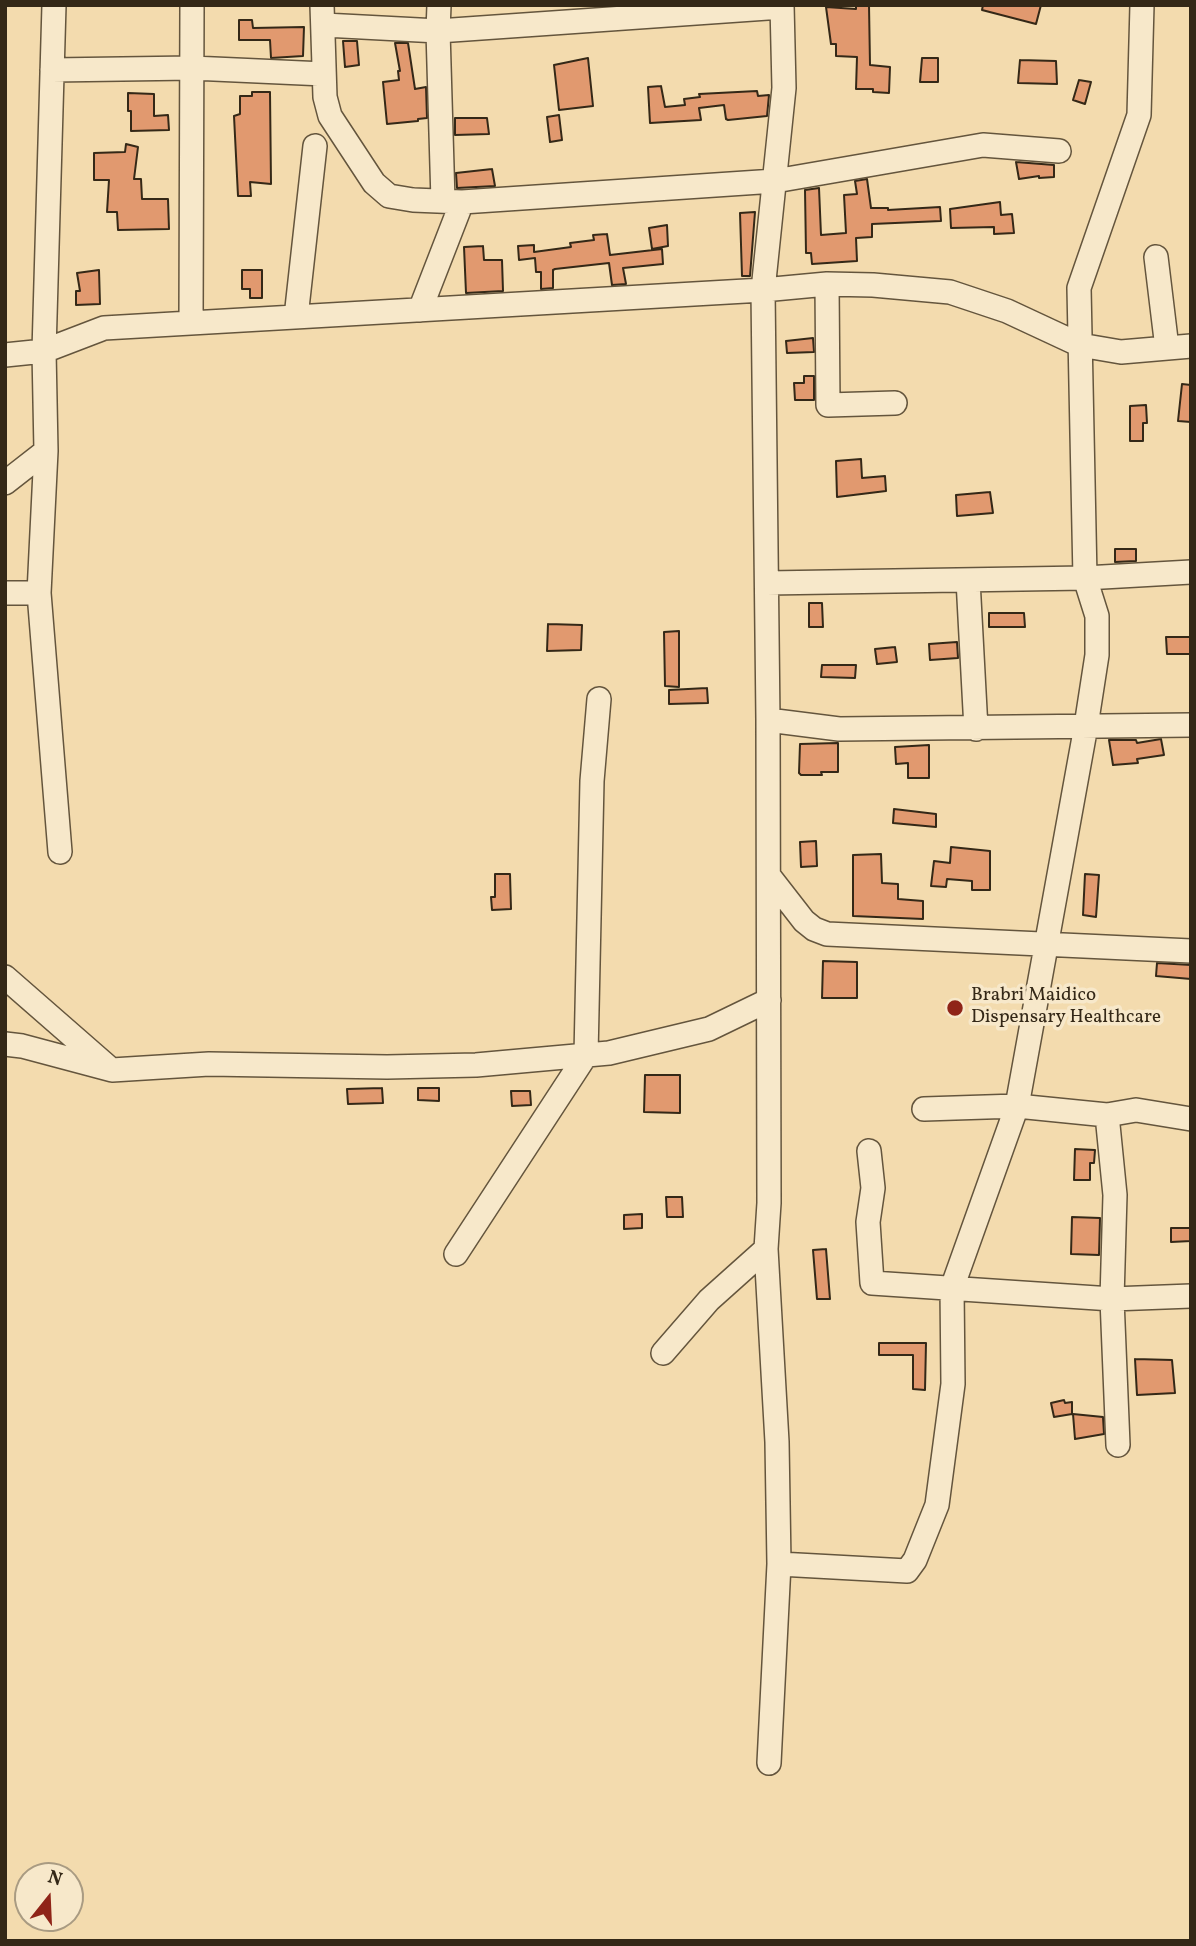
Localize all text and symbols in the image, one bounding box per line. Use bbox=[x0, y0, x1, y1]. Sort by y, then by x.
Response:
place label: Brabri Maidico Dispensary Healthcare bbox=[971, 986, 1161, 1030]
marker: Brabri Maidico Dispensary Healthcare bbox=[945, 998, 965, 1018]
north arrow bbox=[14, 1862, 84, 1932]
text: N bbox=[44, 1864, 65, 1893]

